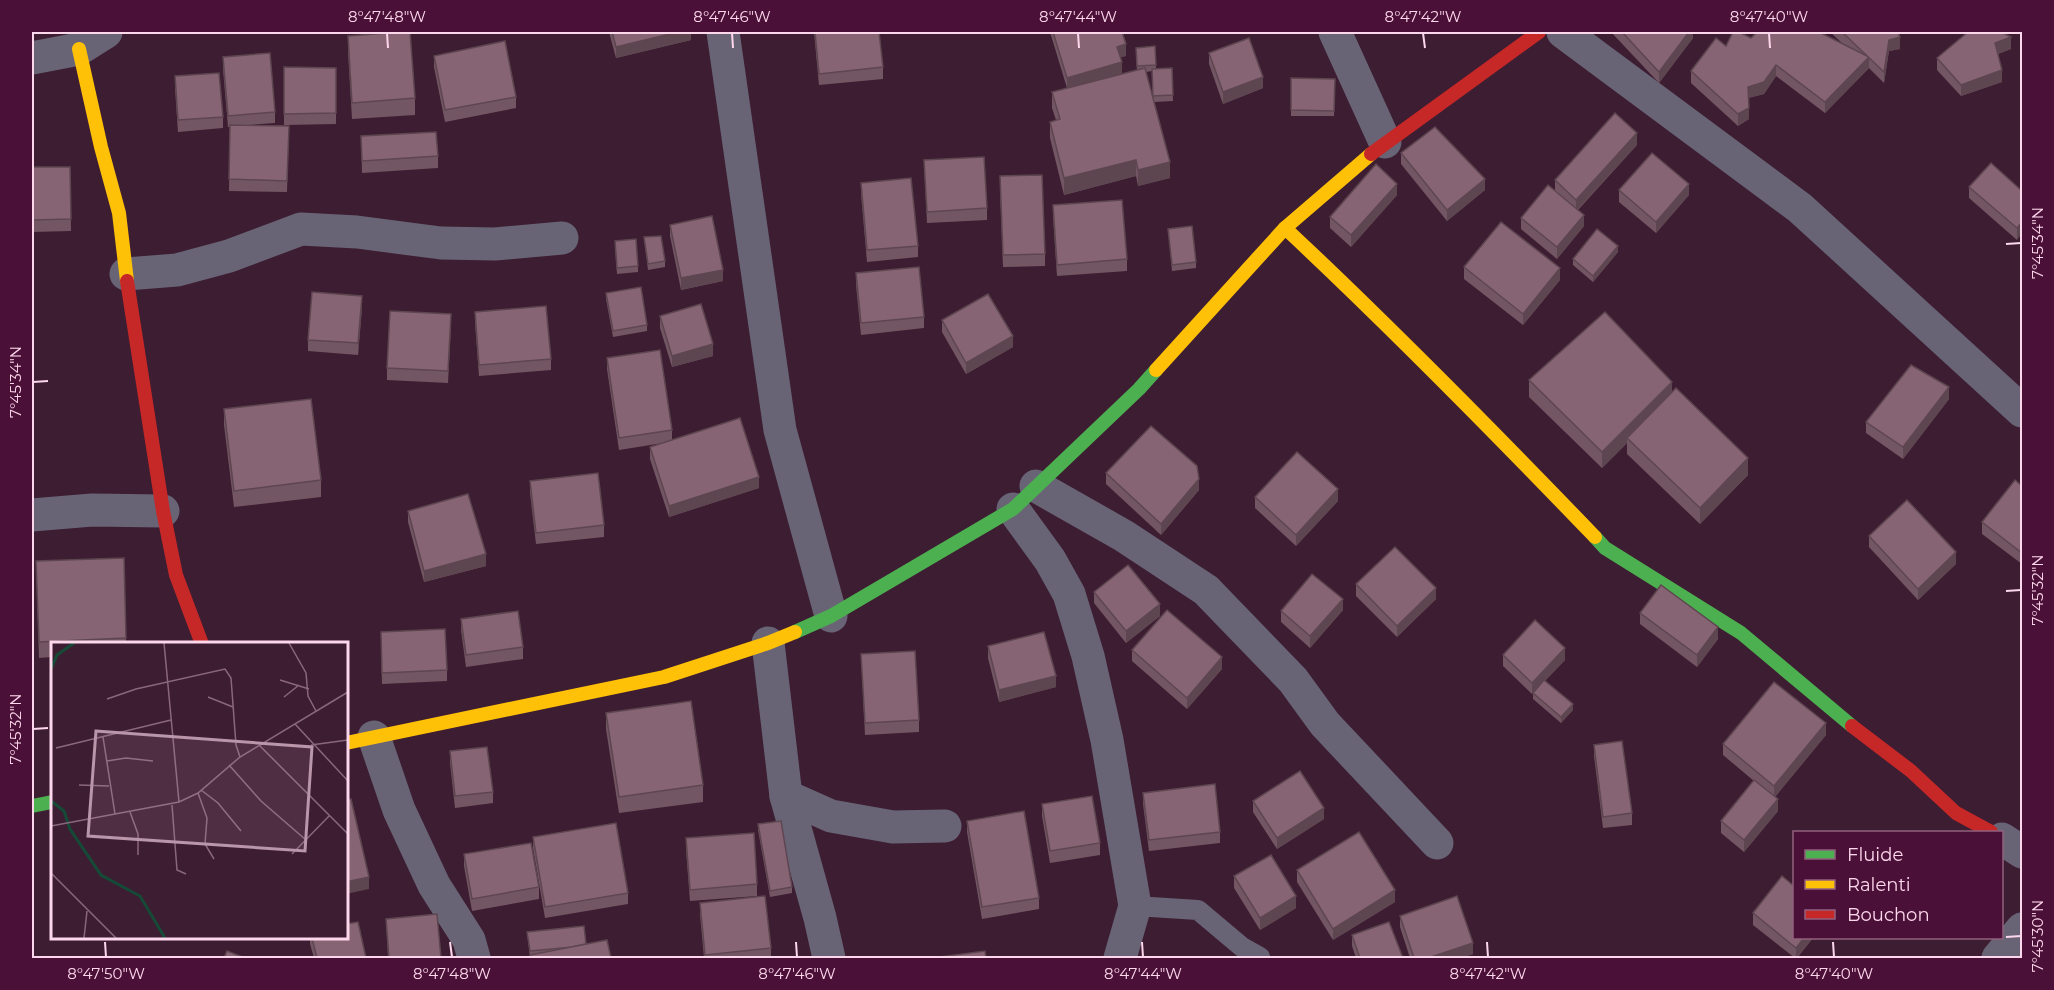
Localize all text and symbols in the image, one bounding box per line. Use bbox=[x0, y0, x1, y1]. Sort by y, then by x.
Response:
text: 8°47'48"W bbox=[348, 7, 426, 26]
text: 8°47'46"W bbox=[693, 7, 771, 26]
text: 8°47'44"W bbox=[1039, 7, 1117, 26]
text: 8°47'42"W bbox=[1385, 7, 1462, 26]
text: 8°47'40"W bbox=[1730, 7, 1809, 26]
text: 7°45'34"N bbox=[2028, 207, 2047, 279]
text: 7°45'34"N bbox=[6, 346, 25, 418]
text: 7°45'32"N bbox=[2028, 555, 2047, 625]
inset map bbox=[51, 642, 348, 939]
text: 7°45'32"N bbox=[6, 694, 25, 764]
legend bbox=[1793, 831, 2003, 939]
text: Fluide bbox=[1847, 844, 1903, 866]
text: Ralenti bbox=[1847, 874, 1911, 896]
text: 7°45'30"N bbox=[2028, 900, 2047, 972]
text: Bouchon bbox=[1847, 904, 1930, 926]
text: 8°47'50"W bbox=[67, 964, 145, 983]
text: 8°47'48"W bbox=[413, 964, 491, 983]
text: 8°47'46"W bbox=[758, 964, 836, 983]
text: 8°47'44"W bbox=[1104, 964, 1182, 983]
text: 8°47'42"W bbox=[1450, 964, 1527, 983]
text: 8°47'40"W bbox=[1795, 964, 1874, 983]

